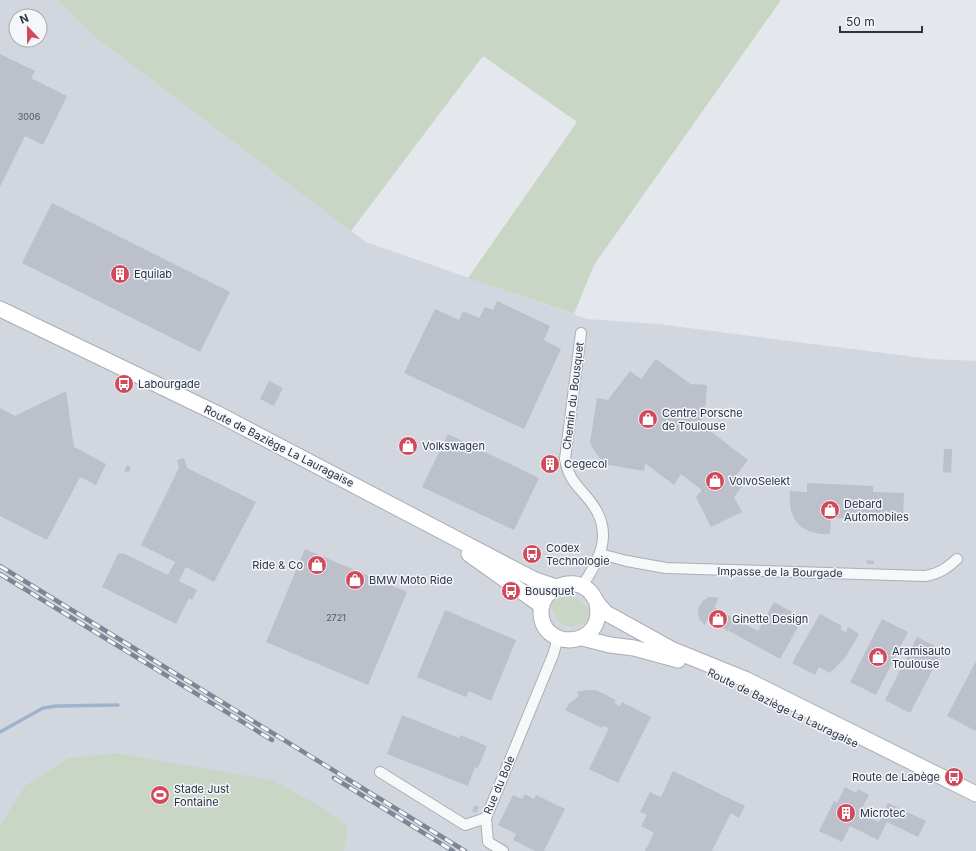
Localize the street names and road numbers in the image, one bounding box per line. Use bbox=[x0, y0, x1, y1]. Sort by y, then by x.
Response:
street label: Chemin du Bousquet bbox=[559, 341, 587, 451]
street label: Route de Baziège La Lauragaise bbox=[202, 402, 356, 490]
street label: Impasse de la Bourgade bbox=[717, 564, 843, 580]
street label: Route de Baziège La Lauragaise bbox=[705, 665, 861, 751]
street label: Rue du Bole bbox=[480, 754, 518, 816]

